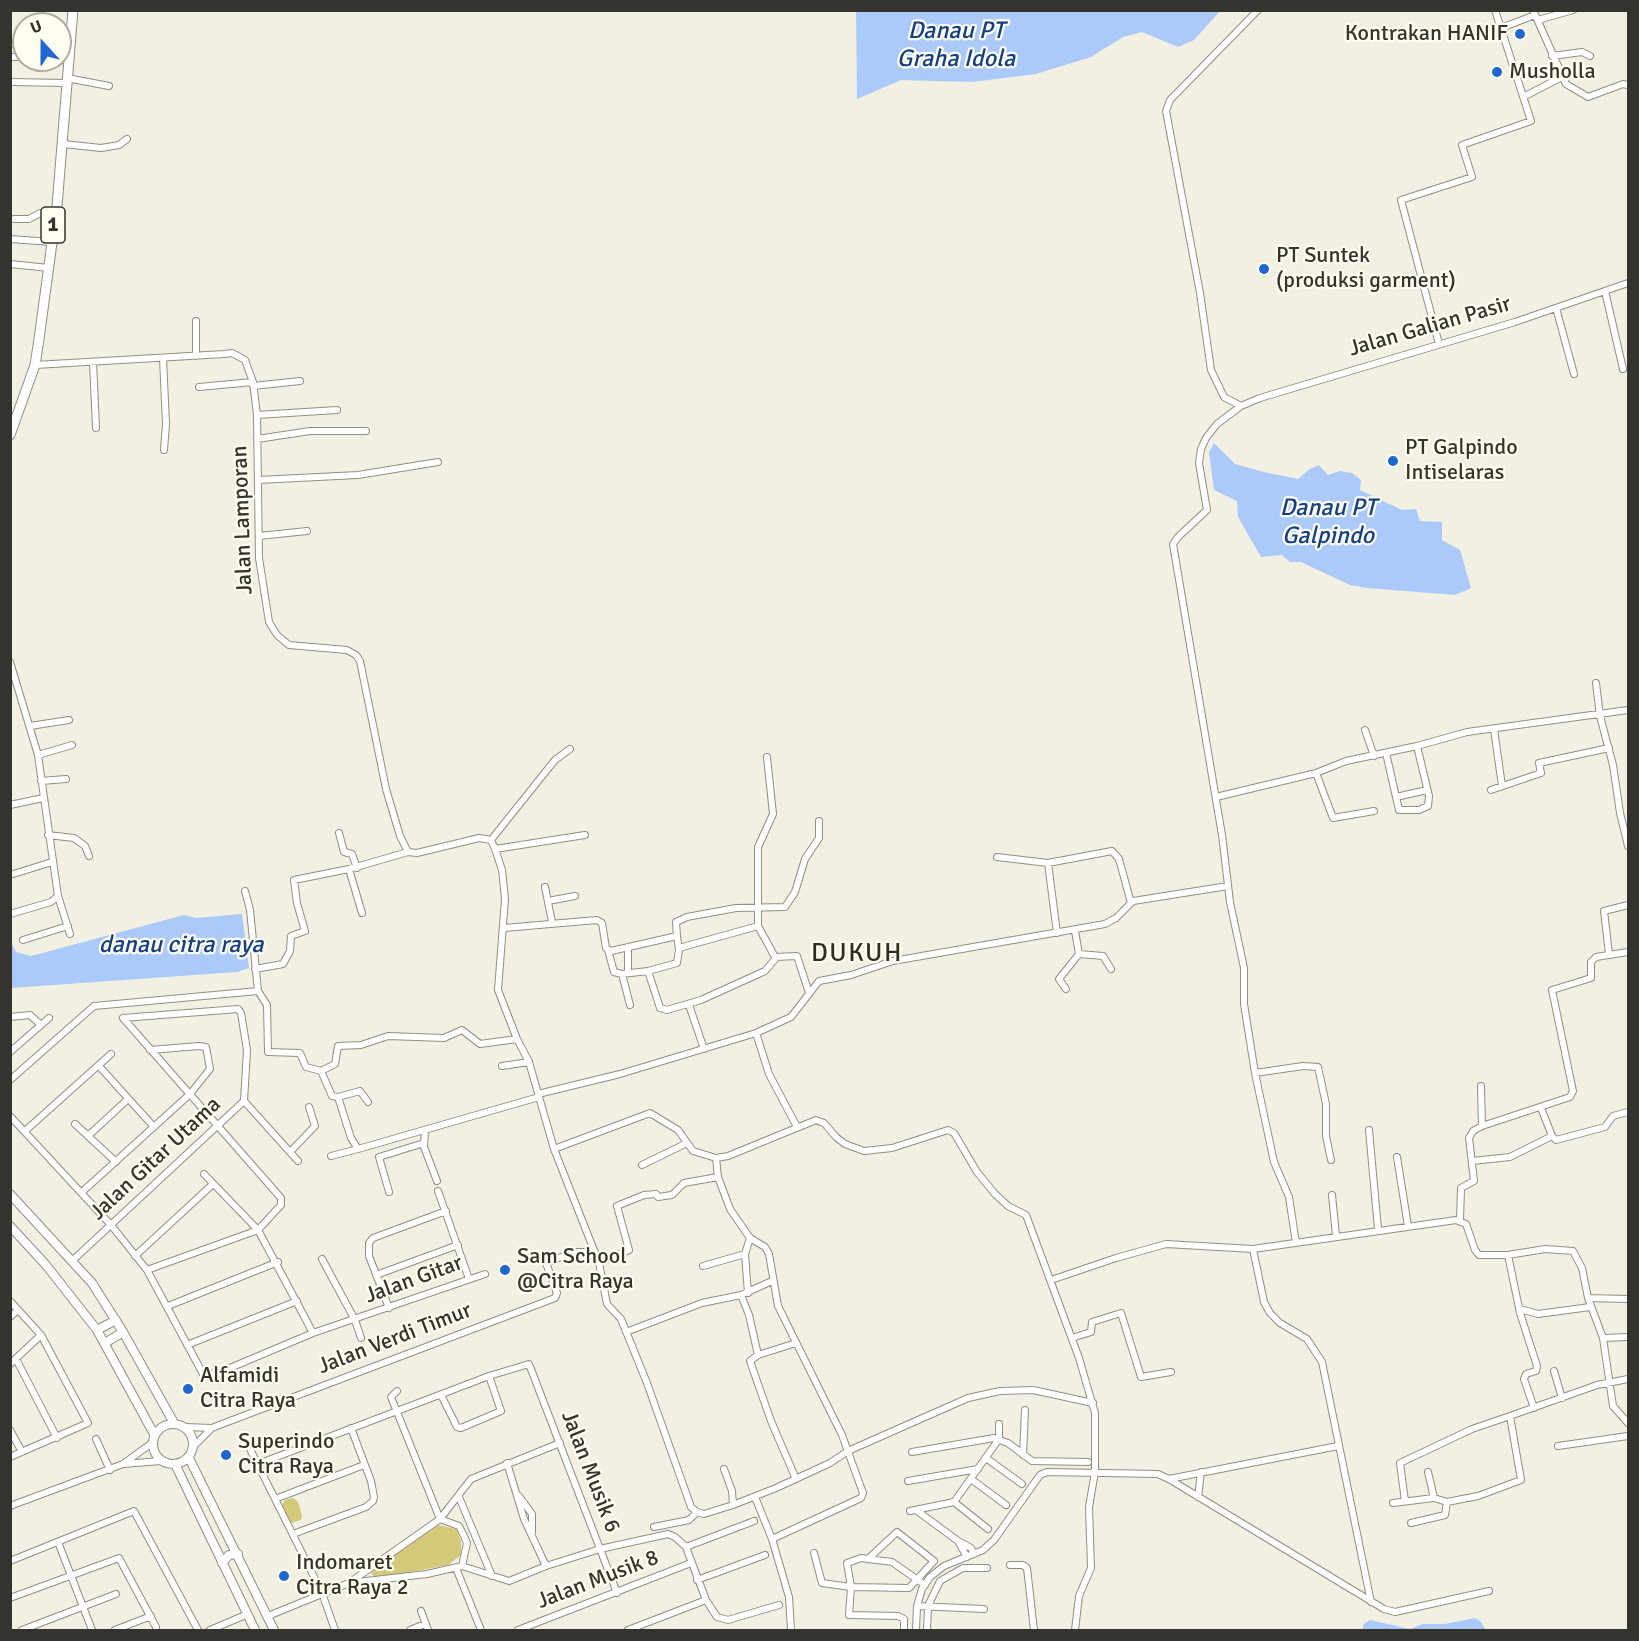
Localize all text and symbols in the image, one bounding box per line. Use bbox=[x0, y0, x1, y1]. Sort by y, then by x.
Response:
north arrow bbox=[12, 12, 72, 72]
text: U bbox=[28, 16, 45, 38]
water label: Danau PT Graha Idola bbox=[897, 18, 1015, 74]
place label: Kontrakan HANIF bbox=[1345, 21, 1508, 47]
marker: Kontrakan HANIF bbox=[1513, 27, 1527, 41]
place label: Musholla bbox=[1509, 59, 1596, 85]
marker: Musholla bbox=[1490, 65, 1504, 79]
road number: 1 bbox=[41, 207, 65, 243]
place label: PT Suntek (produksi garment) bbox=[1276, 243, 1456, 294]
marker: PT Suntek (produksi garment) bbox=[1257, 262, 1271, 276]
street label: Jalan Galian Pasir bbox=[1346, 291, 1514, 363]
place label: PT Galpindo Intiselaras bbox=[1405, 435, 1518, 487]
street label: Jalan Lamporan bbox=[227, 445, 259, 595]
marker: PT Galpindo Intiselaras bbox=[1386, 454, 1400, 468]
water label: Danau PT Galpindo bbox=[1280, 495, 1376, 551]
water label: danau citra raya bbox=[99, 932, 263, 960]
district label: DUKUH bbox=[811, 938, 903, 970]
street label: Jalan Gitar Utama bbox=[85, 1092, 227, 1226]
place label: Sam School @Citra Raya bbox=[517, 1244, 634, 1296]
street label: Jalan Gitar bbox=[362, 1250, 466, 1310]
marker: Sam School @Citra Raya bbox=[498, 1263, 512, 1277]
street label: Jalan Verdi Timur bbox=[315, 1298, 475, 1380]
place label: Alfamidi Citra Raya bbox=[200, 1363, 296, 1414]
marker: Alfamidi Citra Raya bbox=[181, 1382, 195, 1396]
street label: Jalan Musik 6 bbox=[555, 1407, 625, 1537]
place label: Superindo Citra Raya bbox=[238, 1429, 334, 1480]
marker: Superindo Citra Raya bbox=[219, 1448, 233, 1462]
street label: Jalan Musik 8 bbox=[533, 1545, 663, 1615]
place label: Indomaret Citra Raya 2 bbox=[296, 1550, 409, 1602]
marker: Indomaret Citra Raya 2 bbox=[277, 1569, 291, 1583]

